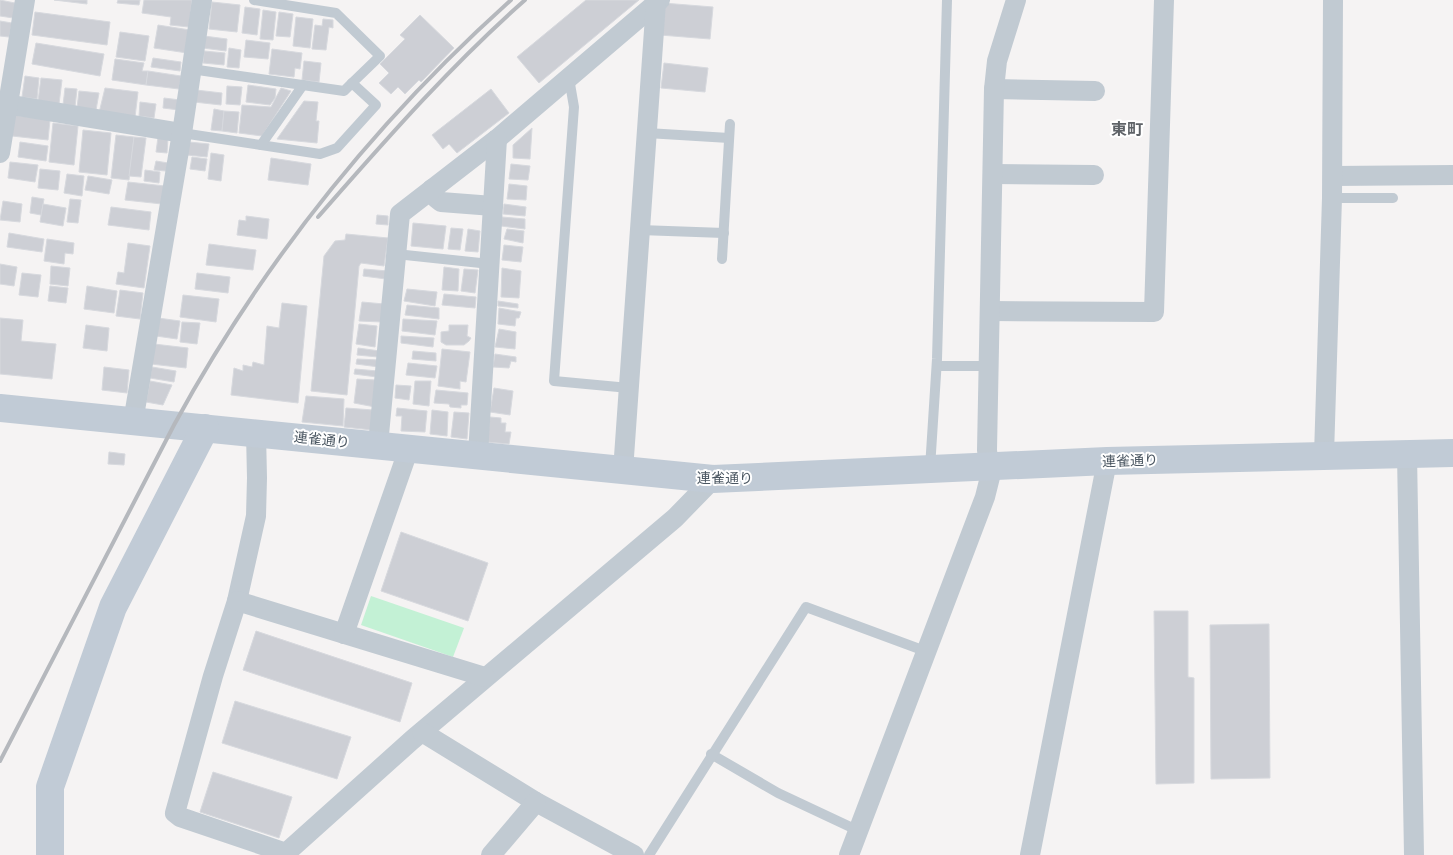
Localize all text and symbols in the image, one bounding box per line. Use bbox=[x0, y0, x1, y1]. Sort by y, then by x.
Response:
district label: 東町 bbox=[1111, 118, 1143, 140]
street label: 連雀通り bbox=[293, 427, 351, 451]
street label: 連雀通り bbox=[1102, 450, 1158, 470]
street label: 連雀通り bbox=[697, 468, 753, 487]

